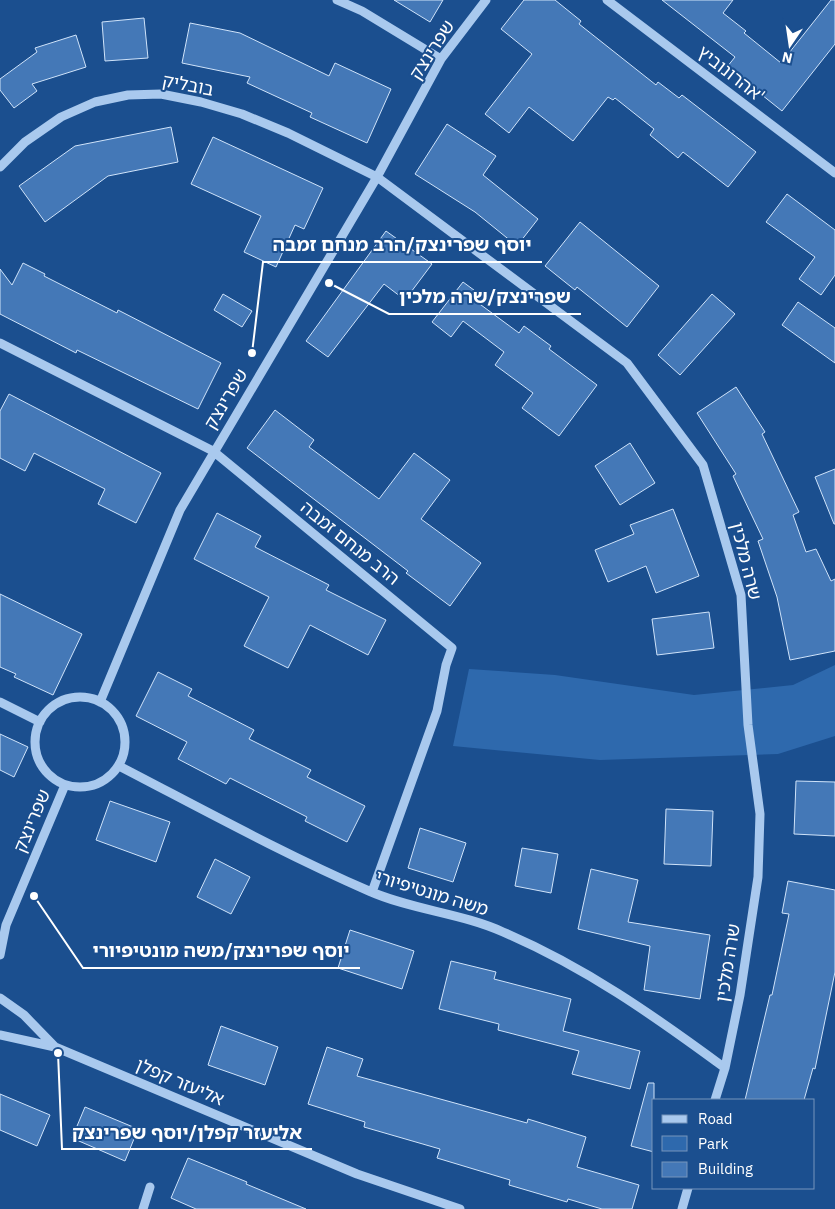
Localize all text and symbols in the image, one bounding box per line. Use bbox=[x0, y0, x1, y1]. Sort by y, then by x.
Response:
street label: שפרינצק bbox=[404, 16, 459, 84]
north arrow bbox=[765, 20, 815, 70]
street label: אהרונוביץ' bbox=[693, 40, 770, 107]
text: N bbox=[780, 48, 794, 68]
street label: בובליק bbox=[160, 68, 216, 101]
callout: יוסף שפרינצק/הרב מנחם זמבה bbox=[263, 228, 542, 262]
text: יוסף שפרינצק/הרב מנחם זמבה bbox=[272, 232, 532, 256]
callout: שפרינצק/שרה מלכין bbox=[389, 280, 581, 314]
text: שפרינצק/שרה מלכין bbox=[399, 284, 571, 308]
street label: שפרינצק bbox=[199, 364, 253, 433]
street label: הרב מנחם זמבה bbox=[296, 496, 405, 590]
street label: שרה מלכין bbox=[726, 520, 767, 602]
street label: שפרינצק bbox=[8, 786, 55, 856]
street label: משה מונטיפיורי bbox=[373, 864, 491, 921]
street label: שרה מלכין bbox=[710, 922, 745, 1004]
callout: יוסף שפרינצק/משה מונטיפיורי bbox=[83, 934, 360, 968]
text: יוסף שפרינצק/משה מונטיפיורי bbox=[92, 938, 350, 962]
street label: אליעזר קפלן bbox=[133, 1053, 228, 1110]
legend bbox=[652, 1099, 815, 1189]
text: Road bbox=[698, 1109, 733, 1128]
callout: אליעזר קפלן/יוסף שפרינצק bbox=[62, 1115, 312, 1149]
text: אליעזר קפלן/יוסף שפרינצק bbox=[72, 1120, 302, 1144]
text: Park bbox=[698, 1134, 728, 1153]
text: Building bbox=[698, 1159, 753, 1178]

